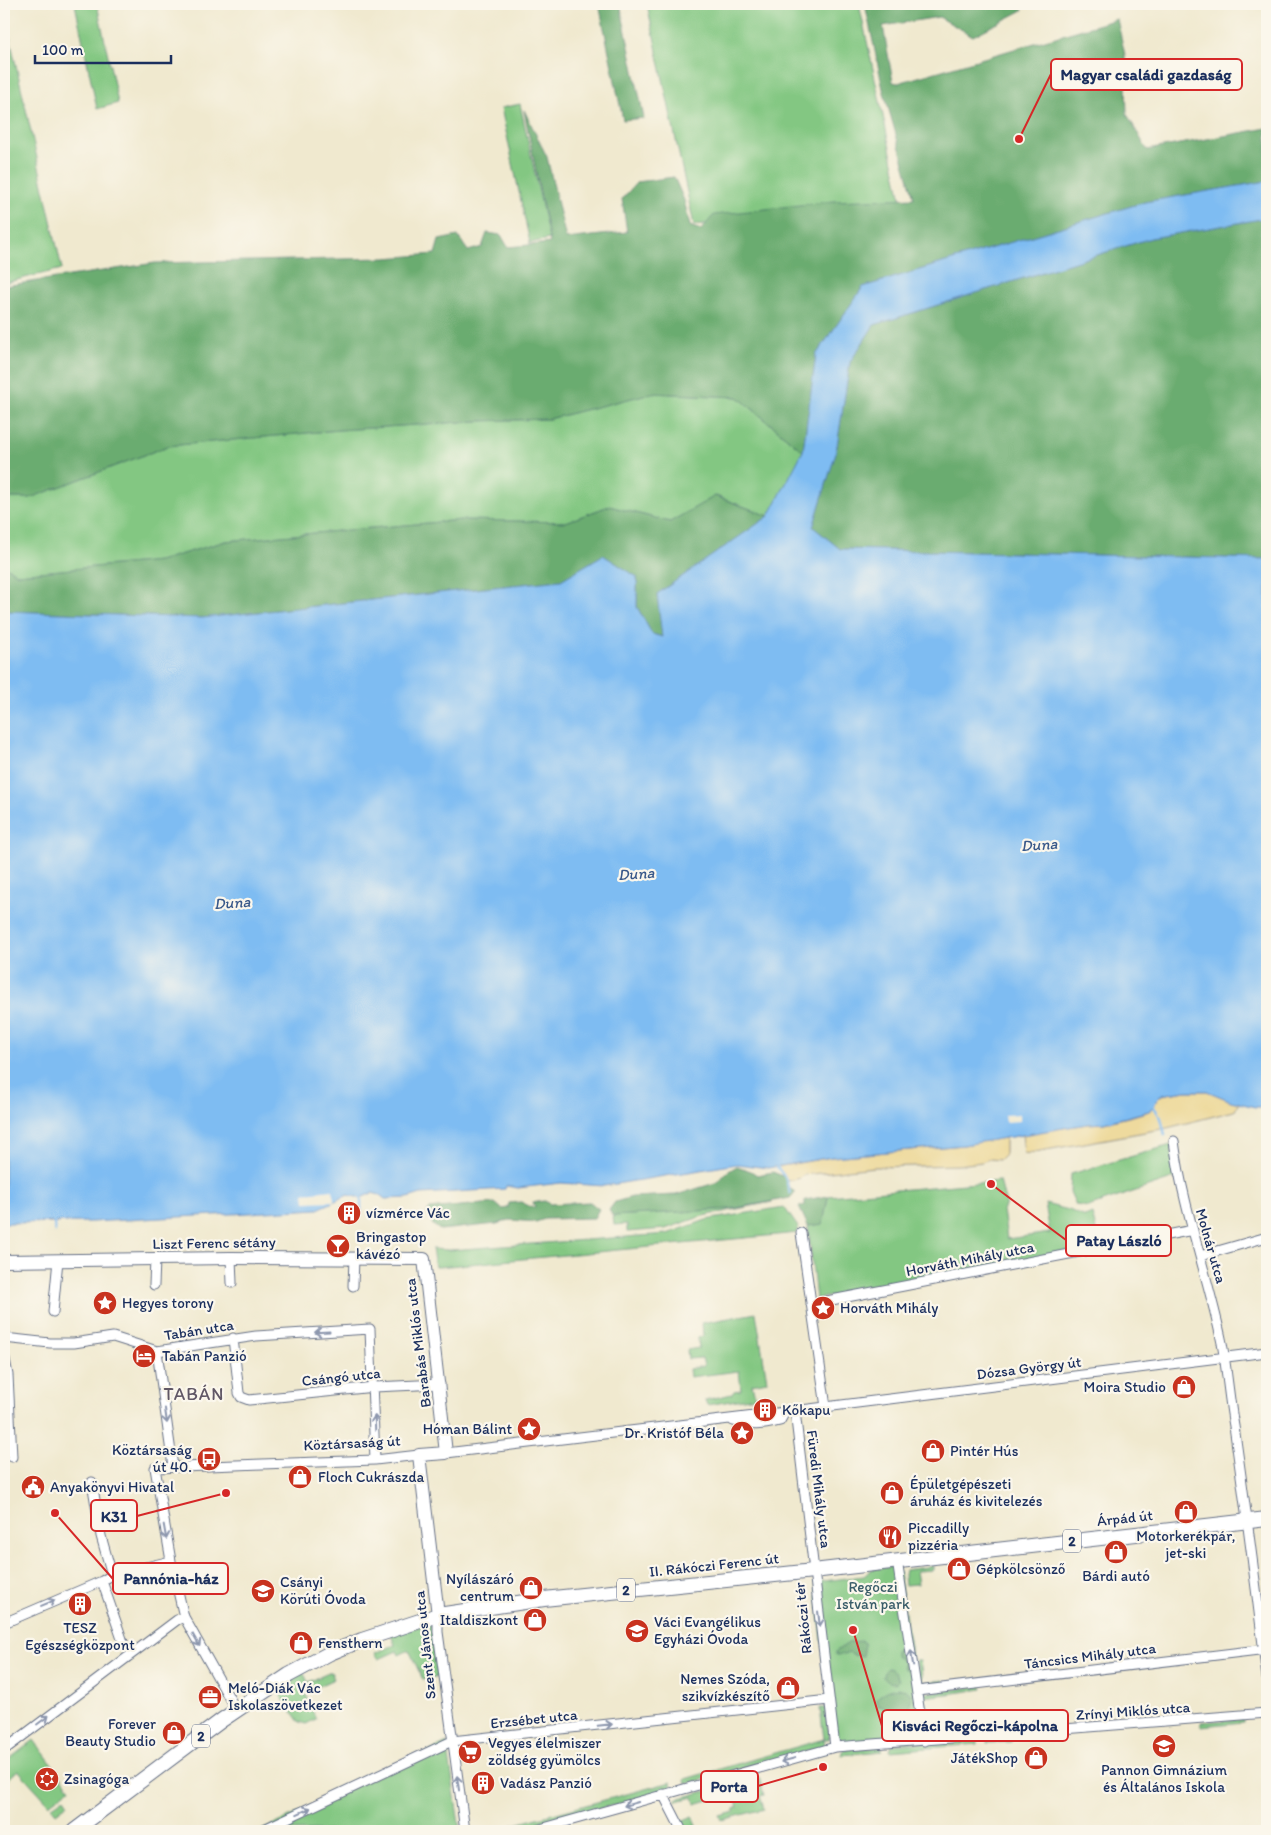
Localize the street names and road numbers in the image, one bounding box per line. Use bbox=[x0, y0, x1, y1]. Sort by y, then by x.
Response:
street label: Molnár utca bbox=[1192, 1206, 1230, 1286]
street label: Liszt Ferenc sétány bbox=[152, 1233, 276, 1253]
street label: Horváth Mihály utca bbox=[904, 1238, 1036, 1280]
street label: Barabás Miklós utca bbox=[401, 1277, 435, 1409]
street label: Tabán utca bbox=[163, 1316, 235, 1344]
street label: Dózsa György út bbox=[976, 1353, 1083, 1383]
street label: Csángó utca bbox=[301, 1364, 382, 1390]
street label: Füredi Mihály utca bbox=[803, 1429, 835, 1550]
street label: Köztársaság út bbox=[303, 1431, 401, 1455]
street label: Árpád út bbox=[1096, 1506, 1154, 1530]
road number: 2 bbox=[1063, 1530, 1081, 1552]
street label: II. Rákóczi Ferenc út bbox=[648, 1549, 780, 1581]
road number: 2 bbox=[617, 1578, 635, 1602]
street label: Rákóczi tér bbox=[790, 1581, 816, 1655]
street label: Szent János utca bbox=[410, 1590, 440, 1700]
street label: Táncsics Mihály utca bbox=[1023, 1639, 1157, 1673]
street label: Zrínyi Miklós utca bbox=[1075, 1698, 1191, 1724]
street label: Erzsébet utca bbox=[490, 1705, 579, 1733]
road number: 2 bbox=[192, 1724, 210, 1748]

